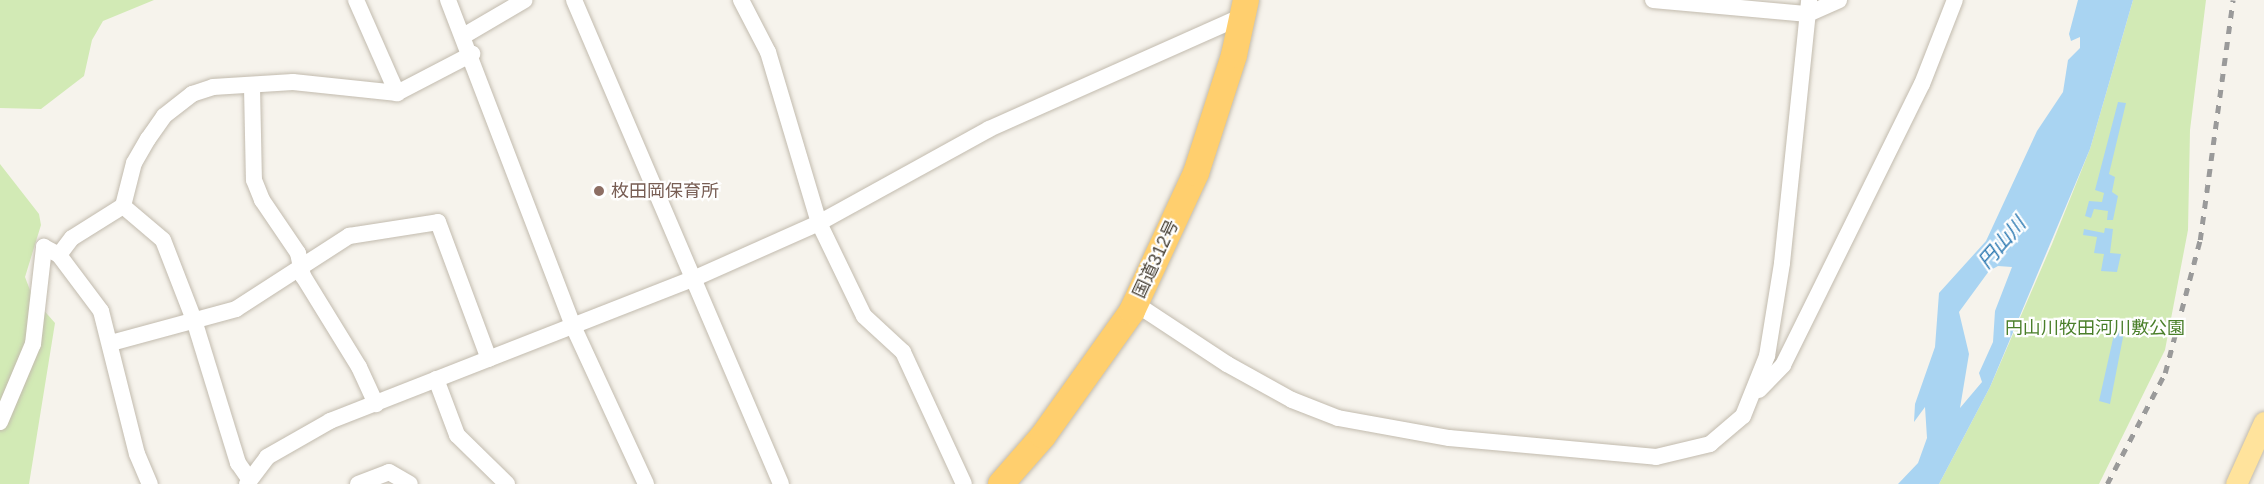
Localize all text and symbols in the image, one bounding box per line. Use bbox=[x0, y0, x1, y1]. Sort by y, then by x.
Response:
place label: 枚田岡保育所 bbox=[611, 180, 719, 202]
marker: 枚田岡保育所 bbox=[592, 184, 606, 198]
water label: 円山川 bbox=[1973, 212, 2031, 274]
street label: 国道312号 bbox=[1128, 216, 1184, 302]
park label: 円山川牧田河川敷公園 bbox=[2005, 317, 2185, 339]

